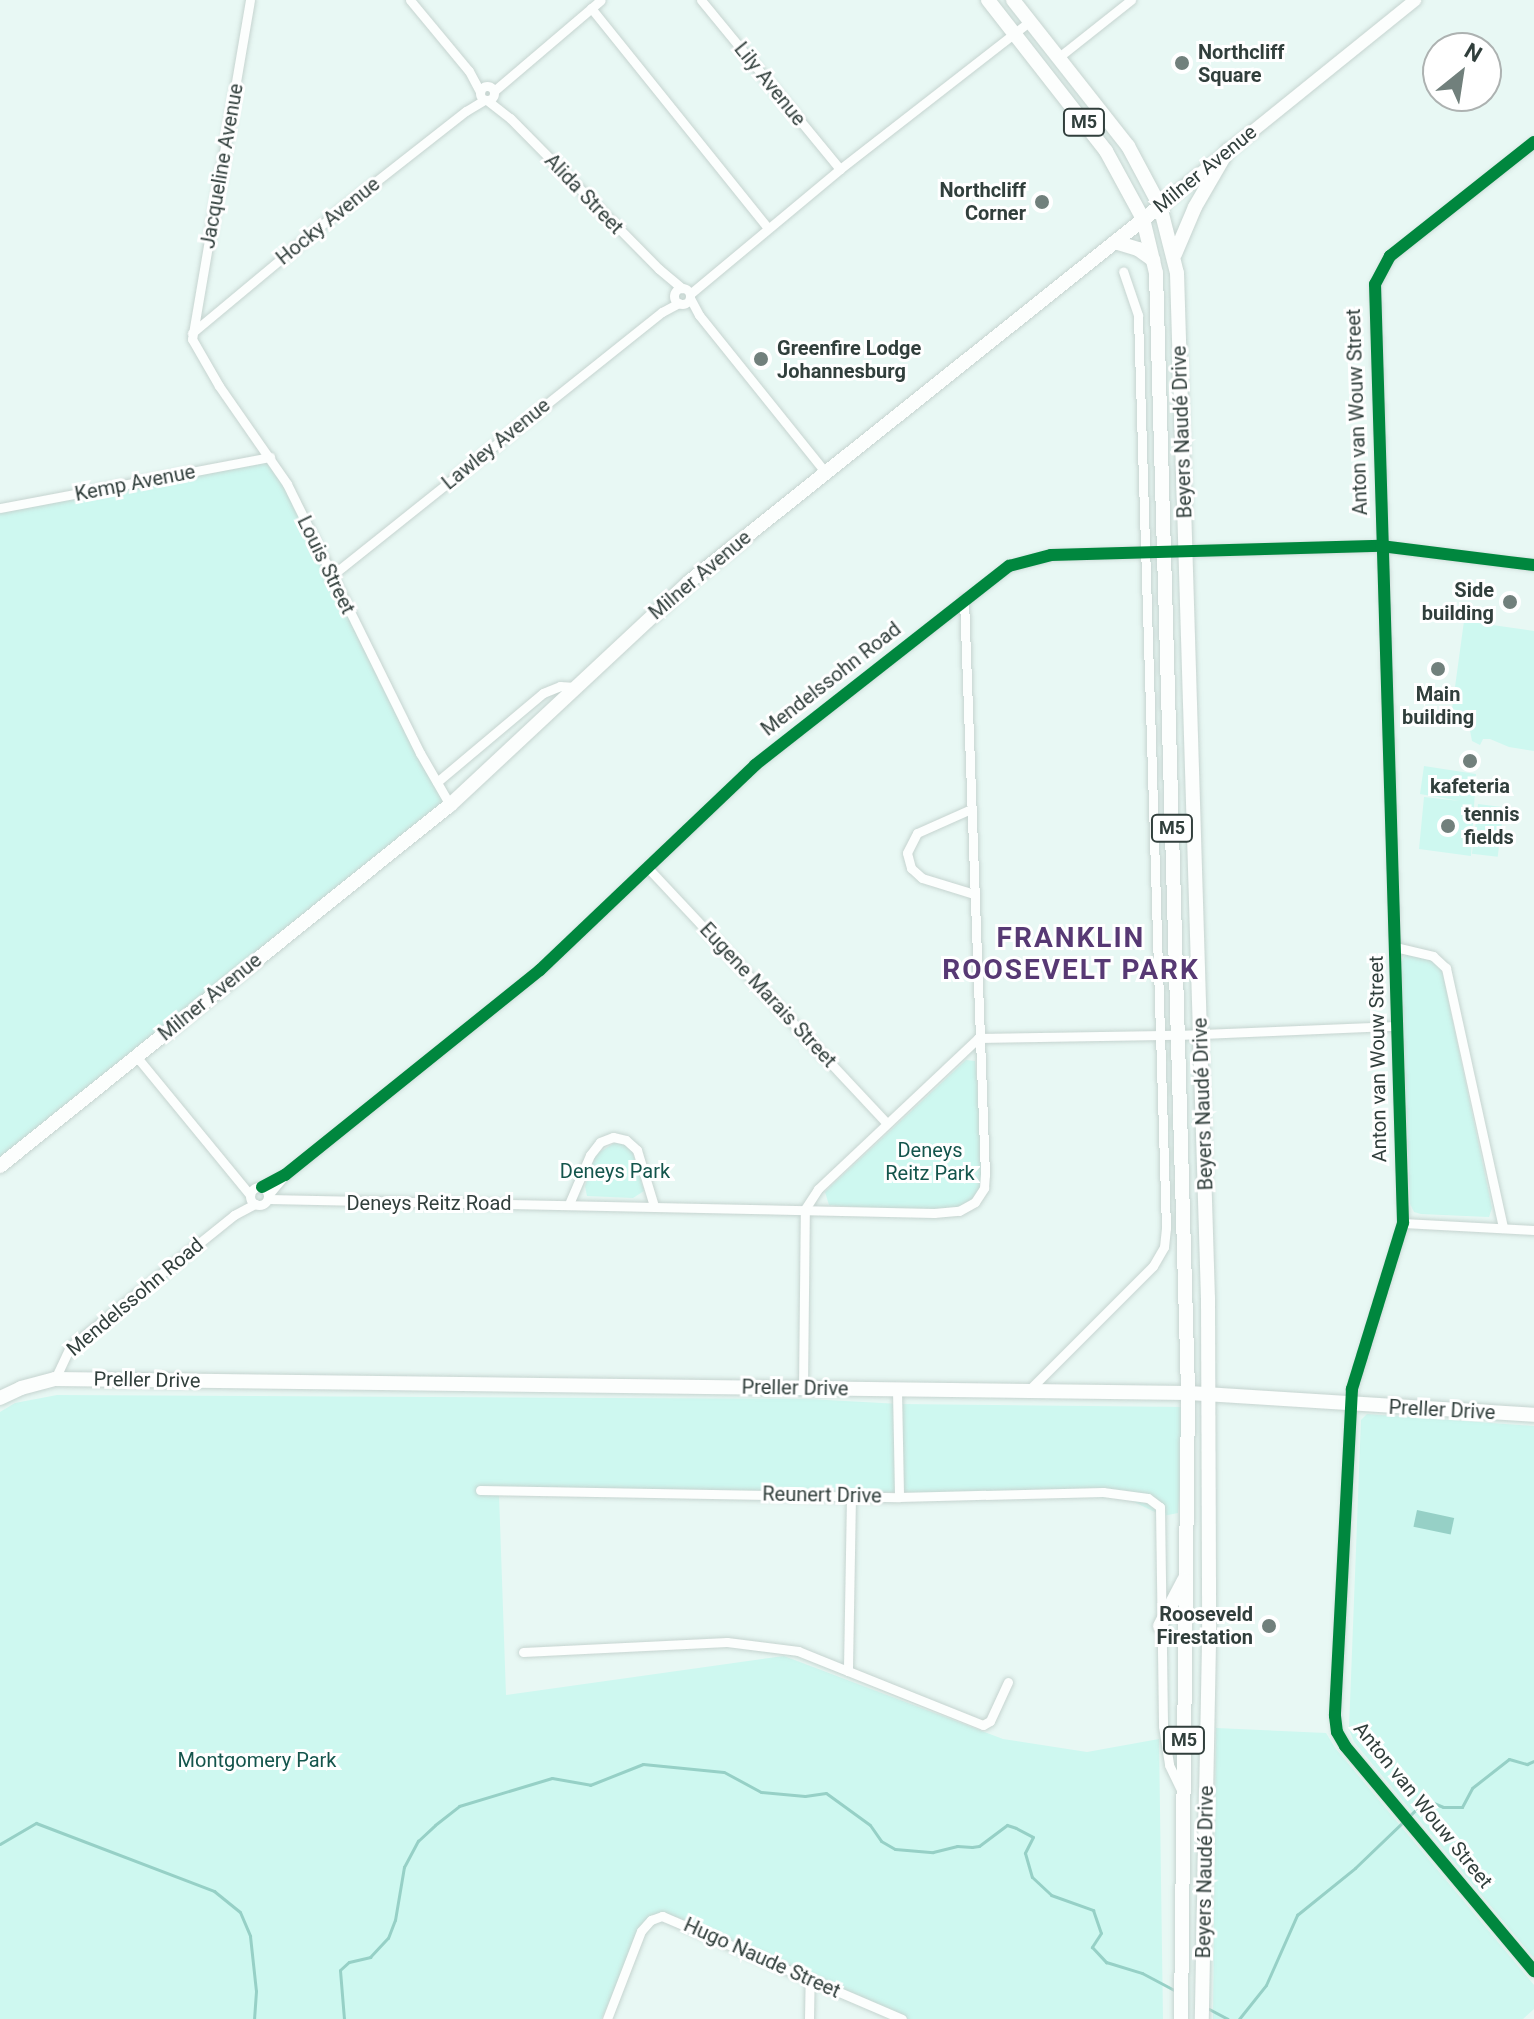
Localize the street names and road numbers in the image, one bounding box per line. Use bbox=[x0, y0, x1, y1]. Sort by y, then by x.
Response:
street label: Lily Avenue bbox=[729, 37, 811, 131]
street label: Jacqueline Avenue bbox=[196, 82, 248, 250]
road number: M5 bbox=[1062, 108, 1106, 136]
street label: Milner Avenue bbox=[1148, 120, 1262, 218]
street label: Alida Street bbox=[540, 149, 628, 239]
street label: Hocky Avenue bbox=[271, 172, 385, 270]
street label: Anton van Wouw Street bbox=[1341, 308, 1373, 516]
street label: Beyers Naudé Drive bbox=[1167, 345, 1197, 519]
street label: Lawley Avenue bbox=[437, 393, 555, 495]
street label: Kemp Avenue bbox=[73, 460, 197, 506]
street label: Louis Street bbox=[292, 512, 360, 618]
street label: Milner Avenue bbox=[644, 525, 756, 625]
street label: Mendelssohn Road bbox=[756, 617, 906, 741]
road number: M5 bbox=[1150, 814, 1194, 842]
street label: Eugene Marais Street bbox=[695, 918, 841, 1072]
street label: Milner Avenue bbox=[153, 948, 267, 1046]
street label: Anton van Wouw Street bbox=[1364, 955, 1392, 1163]
street label: Beyers Naudé Drive bbox=[1188, 1017, 1218, 1191]
street label: Deneys Reitz Road bbox=[346, 1191, 512, 1215]
street label: Mendelssohn Road bbox=[62, 1233, 208, 1361]
street label: Preller Drive bbox=[93, 1367, 201, 1393]
street label: Preller Drive bbox=[741, 1375, 849, 1401]
street label: Preller Drive bbox=[1388, 1395, 1496, 1425]
street label: Reunert Drive bbox=[762, 1482, 882, 1508]
street label: Anton van Wouw Street bbox=[1349, 1717, 1497, 1893]
road number: M5 bbox=[1162, 1726, 1206, 1754]
street label: Beyers Naudé Drive bbox=[1191, 1785, 1219, 1959]
street label: Hugo Naude Street bbox=[680, 1913, 844, 2003]

